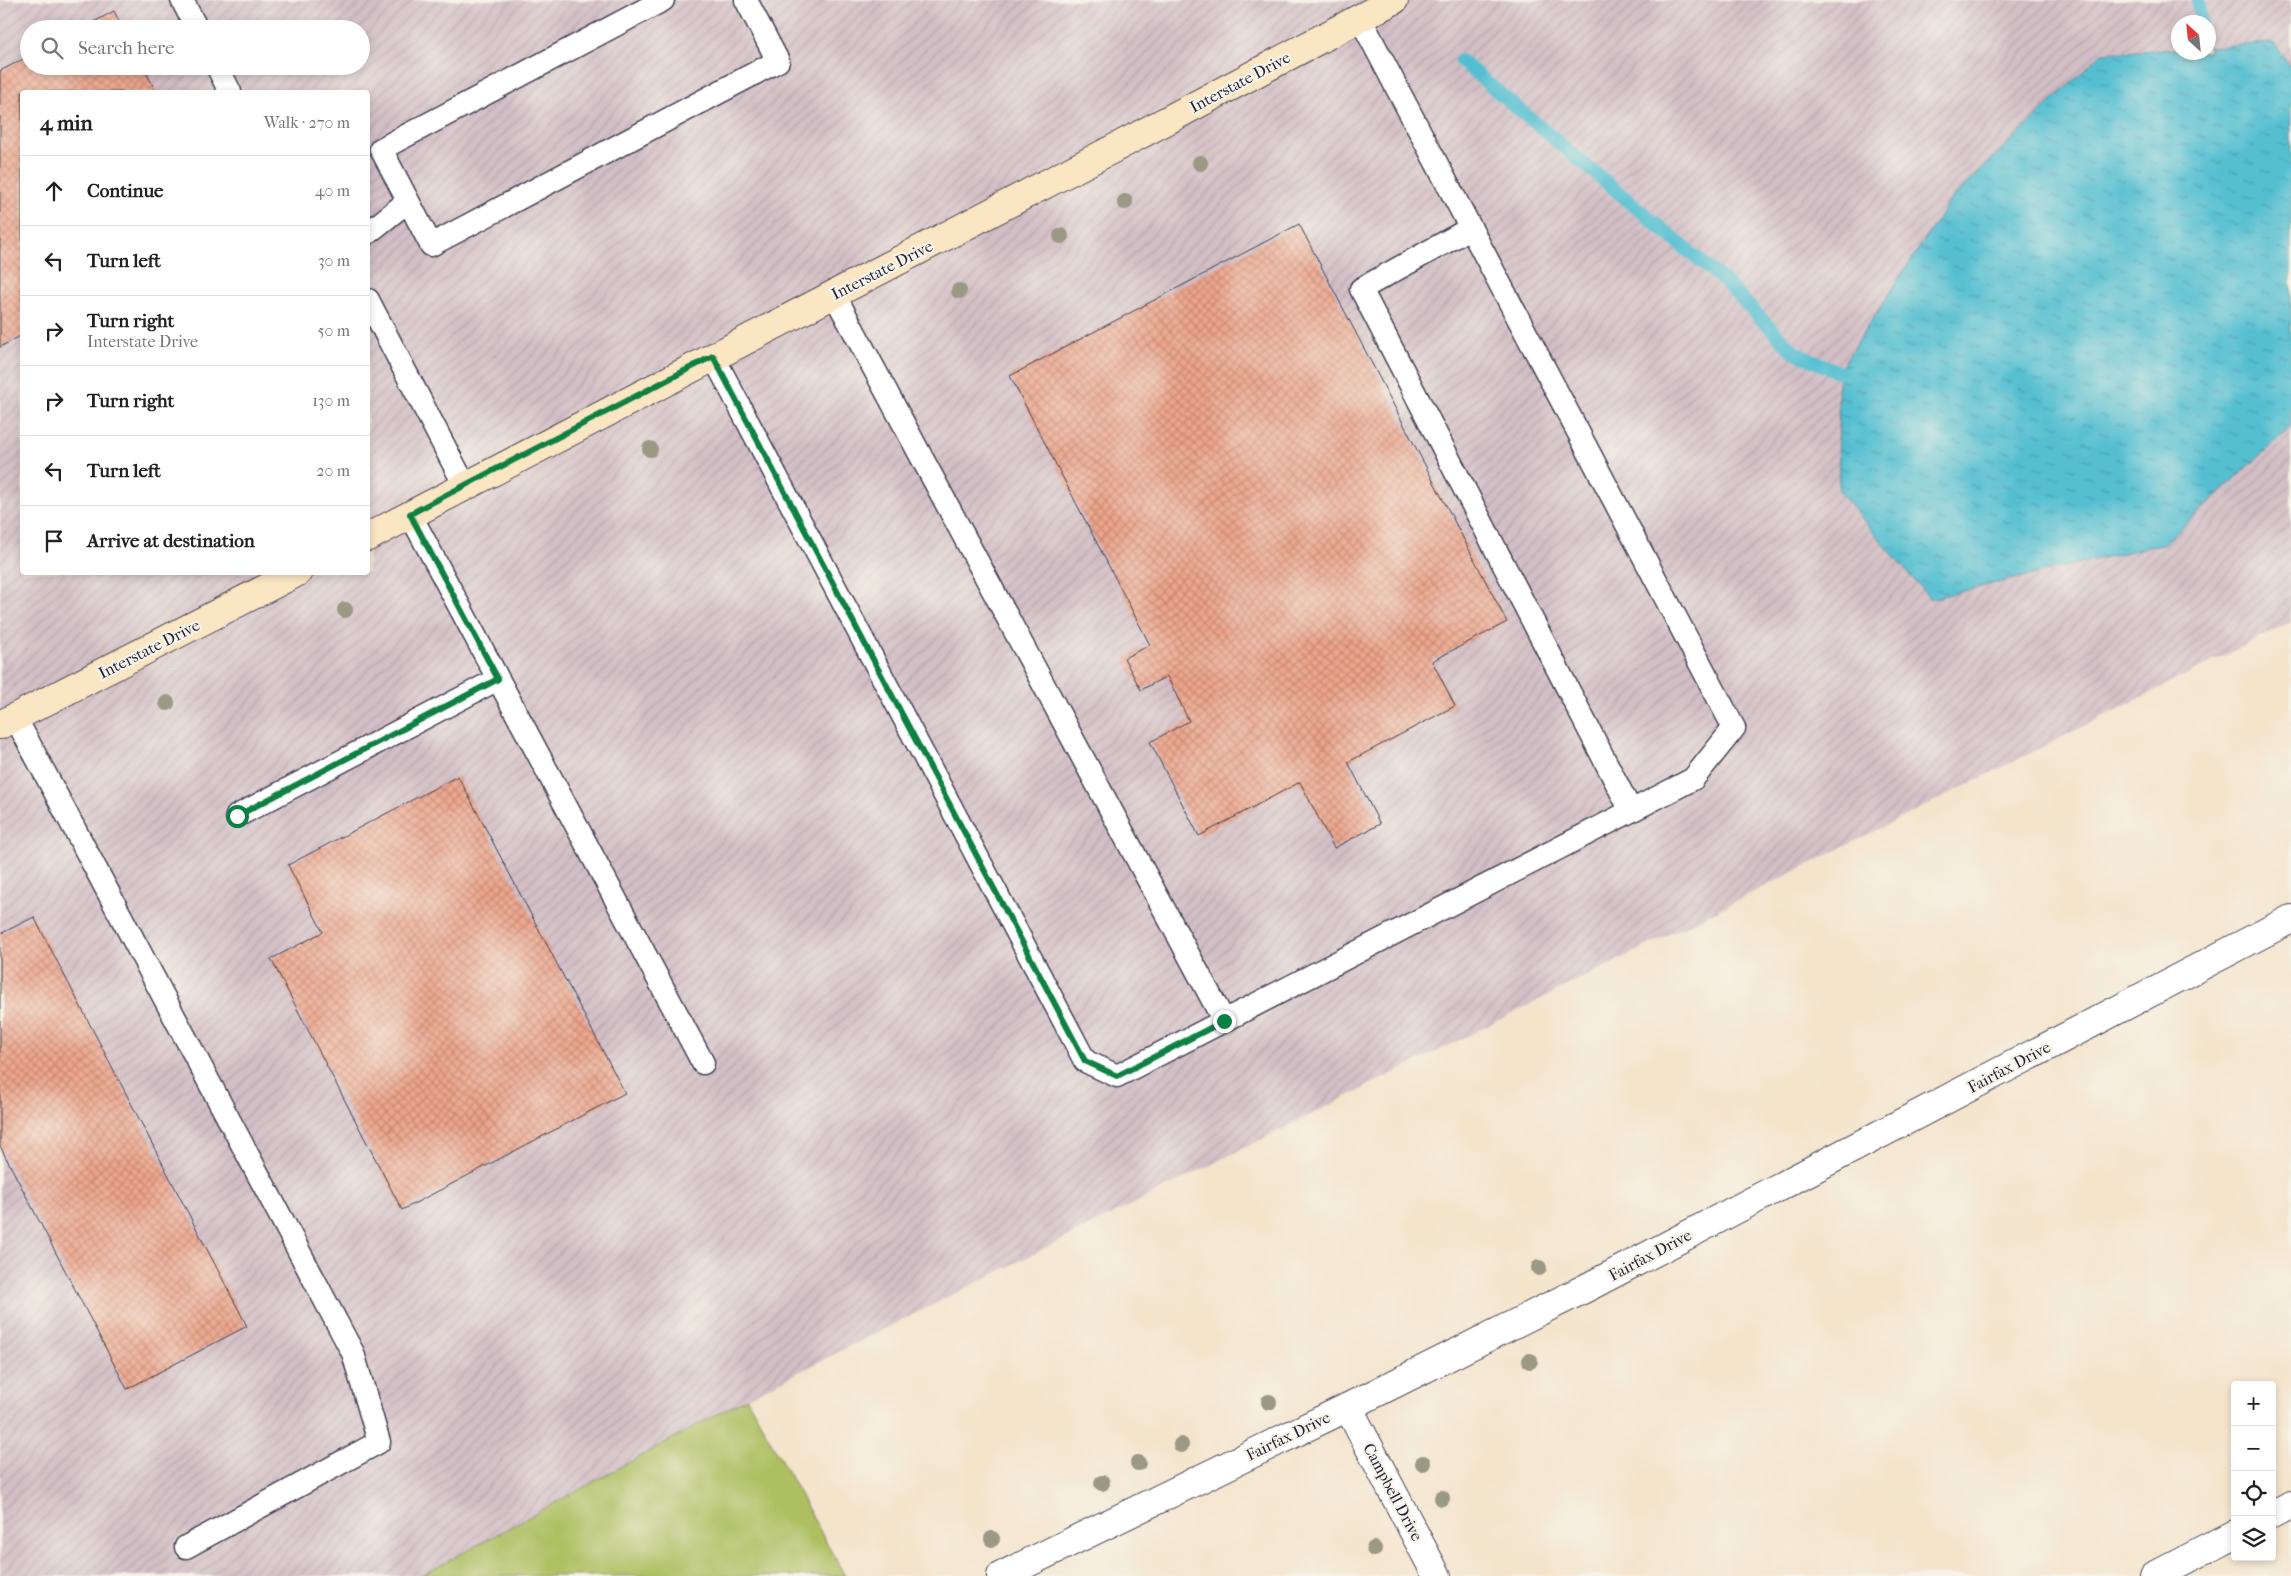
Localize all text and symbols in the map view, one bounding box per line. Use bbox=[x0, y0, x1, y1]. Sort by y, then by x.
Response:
north arrow bbox=[2171, 15, 2216, 60]
search box bbox=[20, 20, 370, 75]
icon: search bbox=[38, 34, 66, 62]
text: Search here bbox=[78, 37, 174, 59]
street label: Interstate Drive bbox=[1187, 48, 1294, 116]
text: 4 min bbox=[40, 111, 93, 135]
text: Walk · 270 m bbox=[264, 113, 350, 132]
icon: ahead bbox=[40, 177, 68, 205]
text: Continue bbox=[87, 180, 163, 202]
text: 40 m bbox=[315, 181, 350, 200]
street label: Interstate Drive bbox=[828, 236, 936, 304]
icon: left bbox=[40, 247, 68, 275]
text: Turn left bbox=[87, 250, 161, 272]
text: 30 m bbox=[318, 251, 350, 270]
text: Turn right bbox=[87, 310, 174, 332]
icon: right bbox=[40, 317, 68, 345]
text: 50 m bbox=[318, 321, 350, 340]
text: Interstate Drive bbox=[87, 332, 198, 351]
icon: right bbox=[40, 387, 68, 415]
text: Turn right bbox=[87, 390, 174, 412]
text: 130 m bbox=[312, 391, 350, 410]
icon: left bbox=[40, 457, 68, 485]
text: Turn left bbox=[87, 460, 161, 482]
text: 20 m bbox=[316, 461, 350, 480]
icon: arrive bbox=[40, 527, 68, 555]
text: Arrive at destination bbox=[87, 530, 255, 552]
street label: Interstate Drive bbox=[95, 615, 203, 683]
route start bbox=[226, 805, 249, 828]
route end bbox=[1213, 1010, 1236, 1033]
street label: Fairfax Drive bbox=[1964, 1037, 2054, 1097]
street label: Fairfax Drive bbox=[1605, 1225, 1695, 1285]
map controls bbox=[2231, 1381, 2276, 1561]
button: + bbox=[2231, 1381, 2276, 1426]
street label: Fairfax Drive bbox=[1243, 1407, 1333, 1464]
button: − bbox=[2231, 1426, 2276, 1471]
street label: Campbell Drive bbox=[1359, 1440, 1427, 1544]
button: locate bbox=[2231, 1471, 2276, 1516]
button: layers bbox=[2231, 1516, 2276, 1561]

